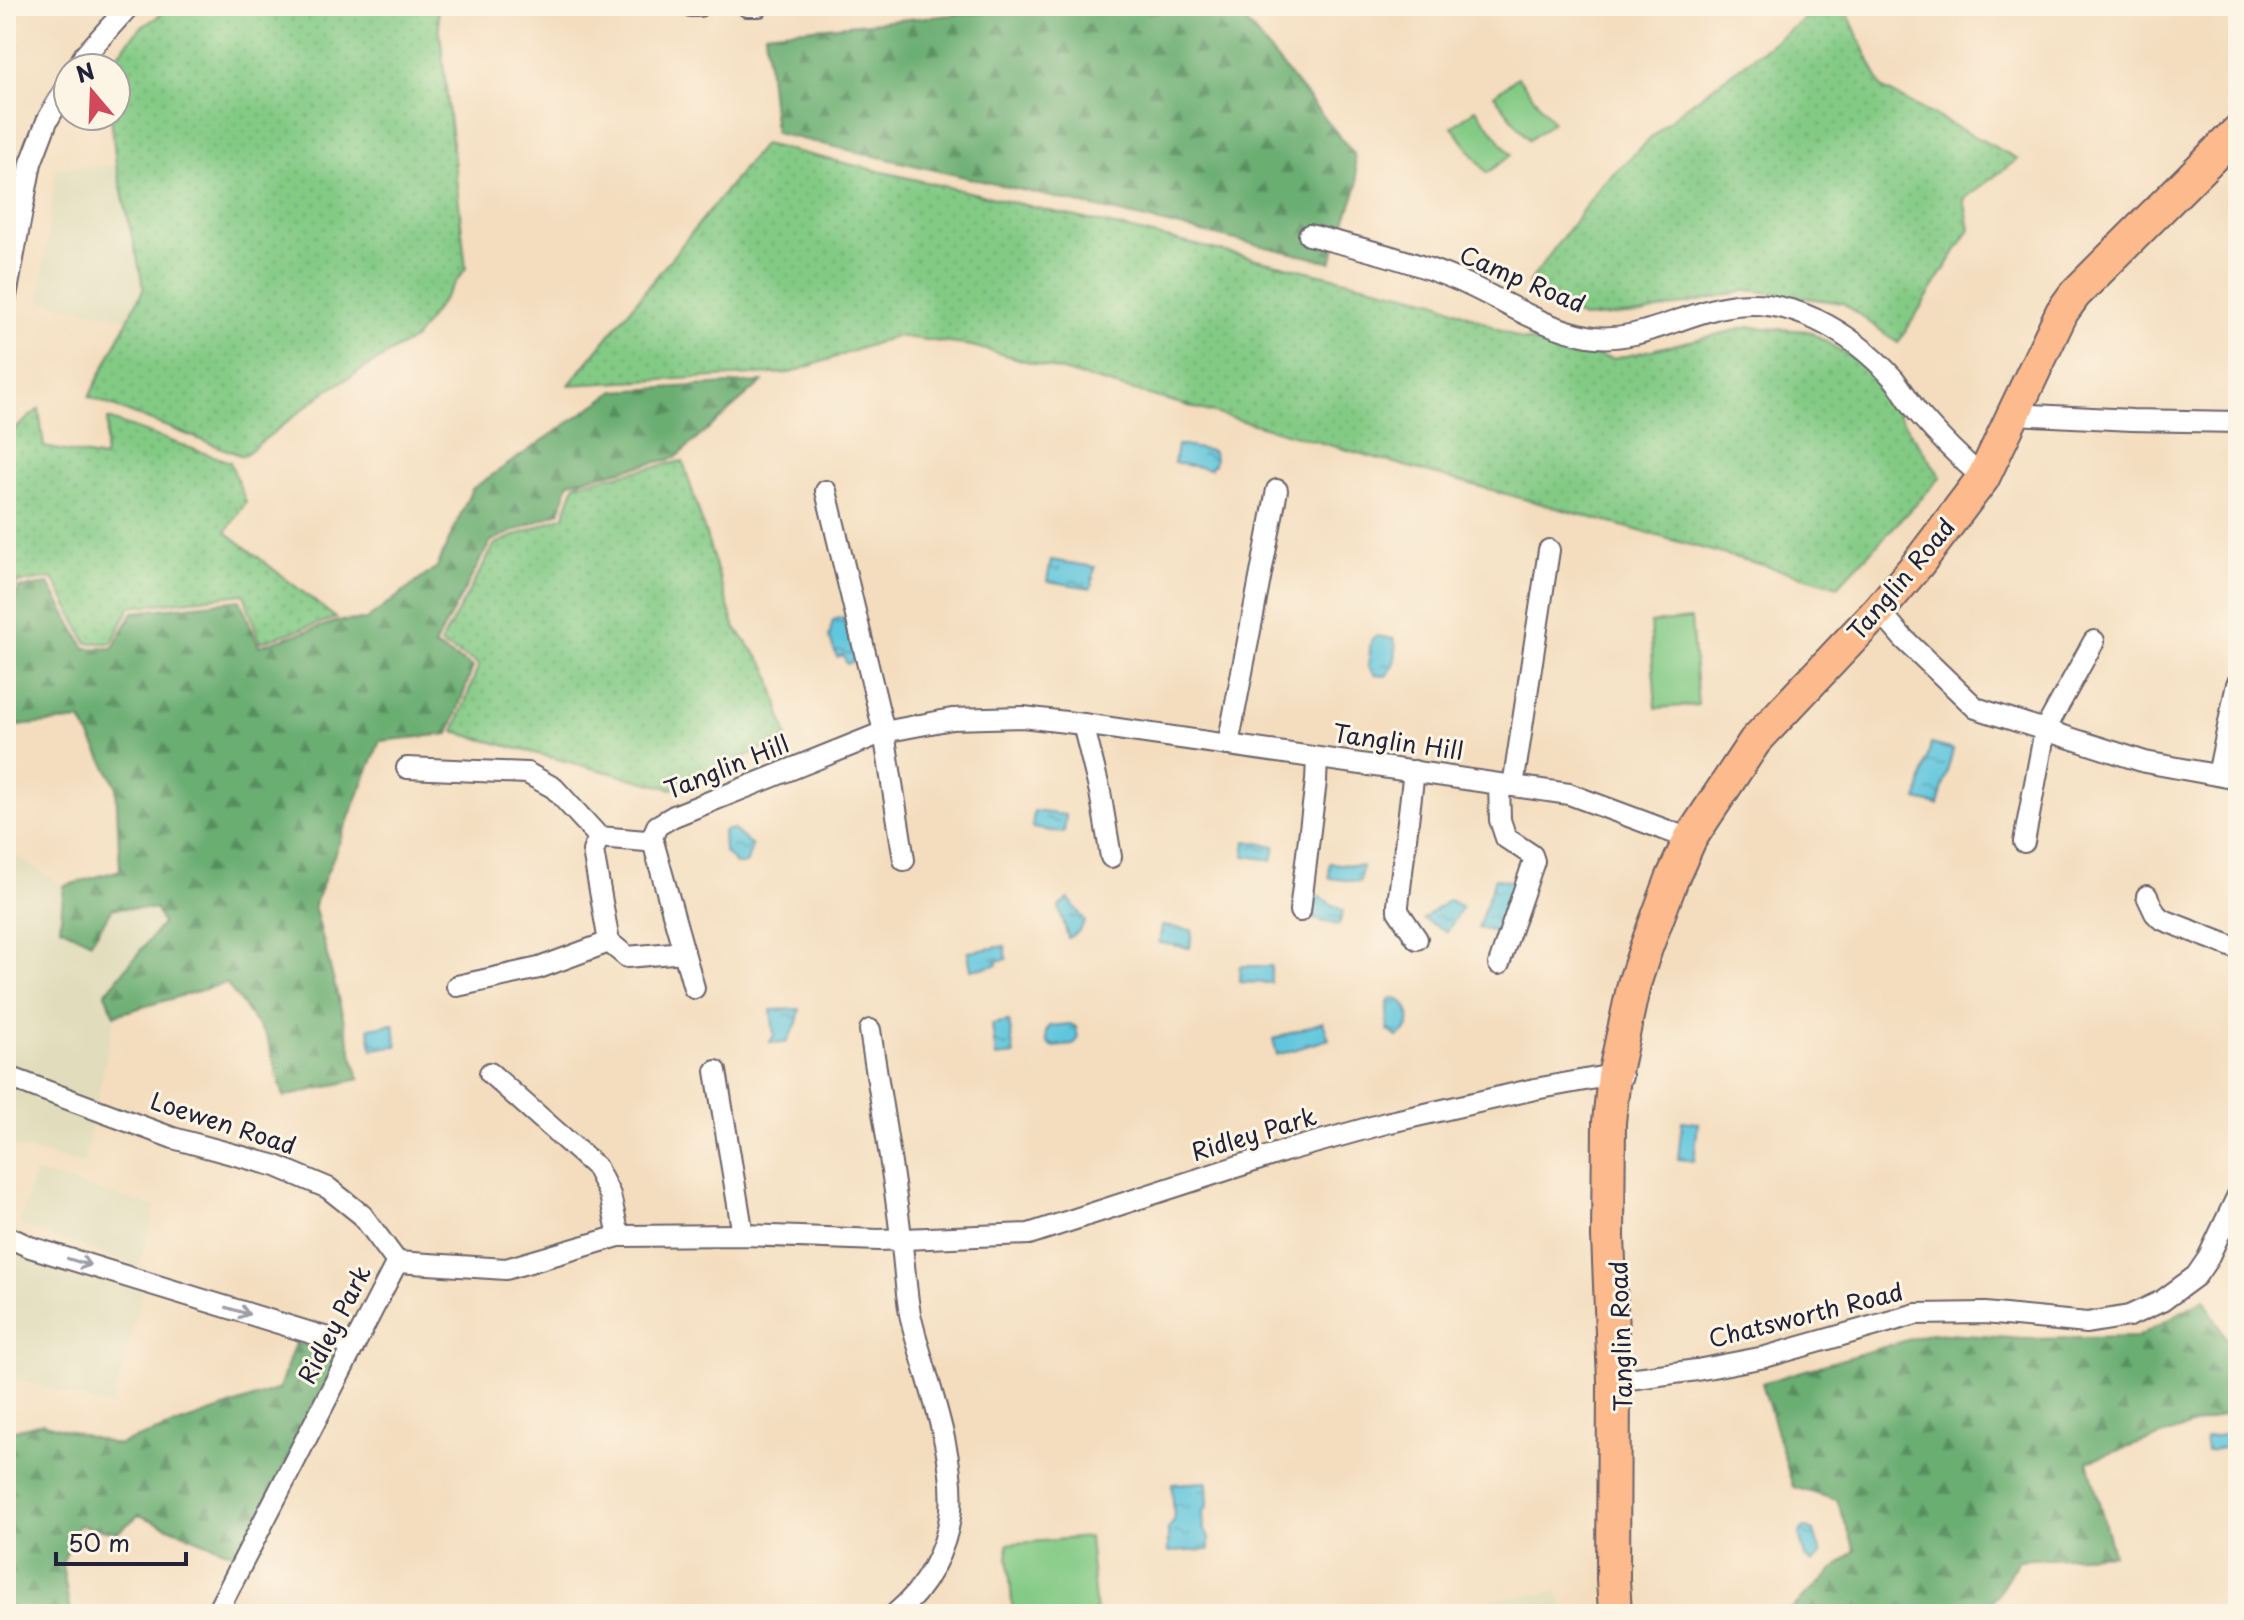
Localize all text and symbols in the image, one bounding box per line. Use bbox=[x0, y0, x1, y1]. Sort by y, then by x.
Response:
north arrow bbox=[52, 52, 132, 132]
text: N bbox=[71, 53, 99, 90]
street label: Camp Road bbox=[1454, 236, 1591, 321]
street label: Tanglin Road bbox=[1838, 509, 1963, 648]
street label: Tanglin Hill bbox=[1331, 714, 1466, 768]
street label: Tanglin Hill bbox=[659, 725, 794, 807]
street label: Loewen Road bbox=[146, 1082, 301, 1163]
street label: Ridley Park bbox=[1186, 1097, 1321, 1169]
one-way arrow bbox=[66, 1255, 92, 1270]
street label: Ridley Park bbox=[288, 1258, 379, 1390]
street label: Tanglin Road bbox=[1599, 1260, 1641, 1412]
street label: Chatsworth Road bbox=[1704, 1272, 1907, 1356]
one-way arrow bbox=[226, 1304, 251, 1319]
scale bar bbox=[56, 1516, 186, 1566]
text: 50 m bbox=[68, 1524, 130, 1560]

